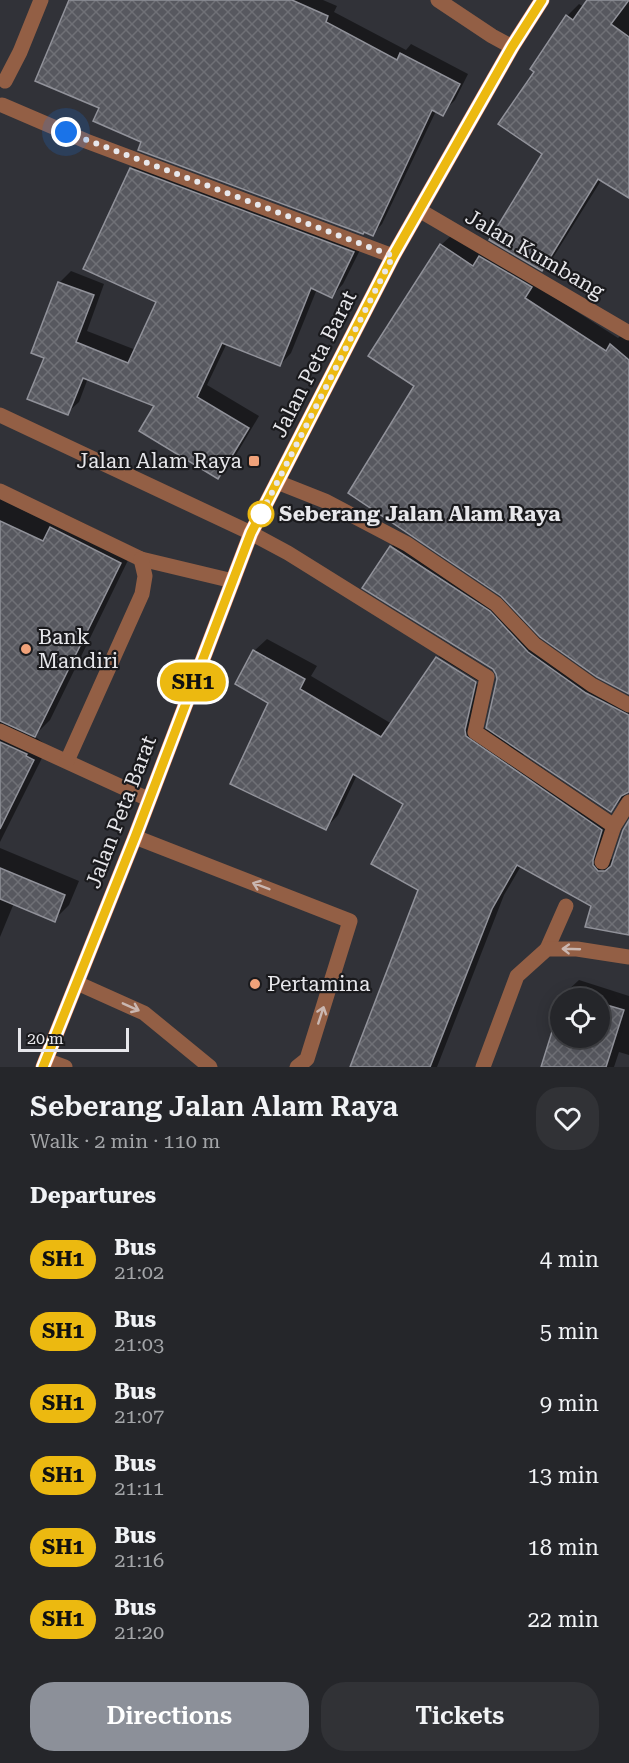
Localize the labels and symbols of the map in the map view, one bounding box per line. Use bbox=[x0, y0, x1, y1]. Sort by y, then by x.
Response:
your location bbox=[51, 117, 81, 147]
street label: Jalan Kumbang bbox=[461, 205, 609, 303]
street label: Jalan Peta Barat bbox=[267, 287, 361, 441]
place label: Jalan Alam Raya bbox=[77, 449, 243, 473]
marker: Jalan Alam Raya bbox=[247, 454, 261, 468]
marker: Seberang Jalan Alam Raya bbox=[248, 501, 274, 527]
place label: Seberang Jalan Alam Raya bbox=[279, 502, 561, 526]
place label: Bank Mandiri bbox=[38, 625, 119, 673]
marker: Bank Mandiri bbox=[19, 642, 33, 656]
line badge: SH1 bbox=[158, 662, 228, 702]
street label: Jalan Peta Barat bbox=[81, 732, 161, 892]
one-way arrow bbox=[252, 880, 271, 891]
one-way arrow bbox=[562, 944, 582, 955]
place label: Pertamina bbox=[267, 972, 371, 996]
marker: Pertamina bbox=[248, 977, 262, 991]
one-way arrow bbox=[121, 1001, 139, 1013]
one-way arrow bbox=[316, 1006, 327, 1025]
scale bar bbox=[18, 1025, 129, 1052]

